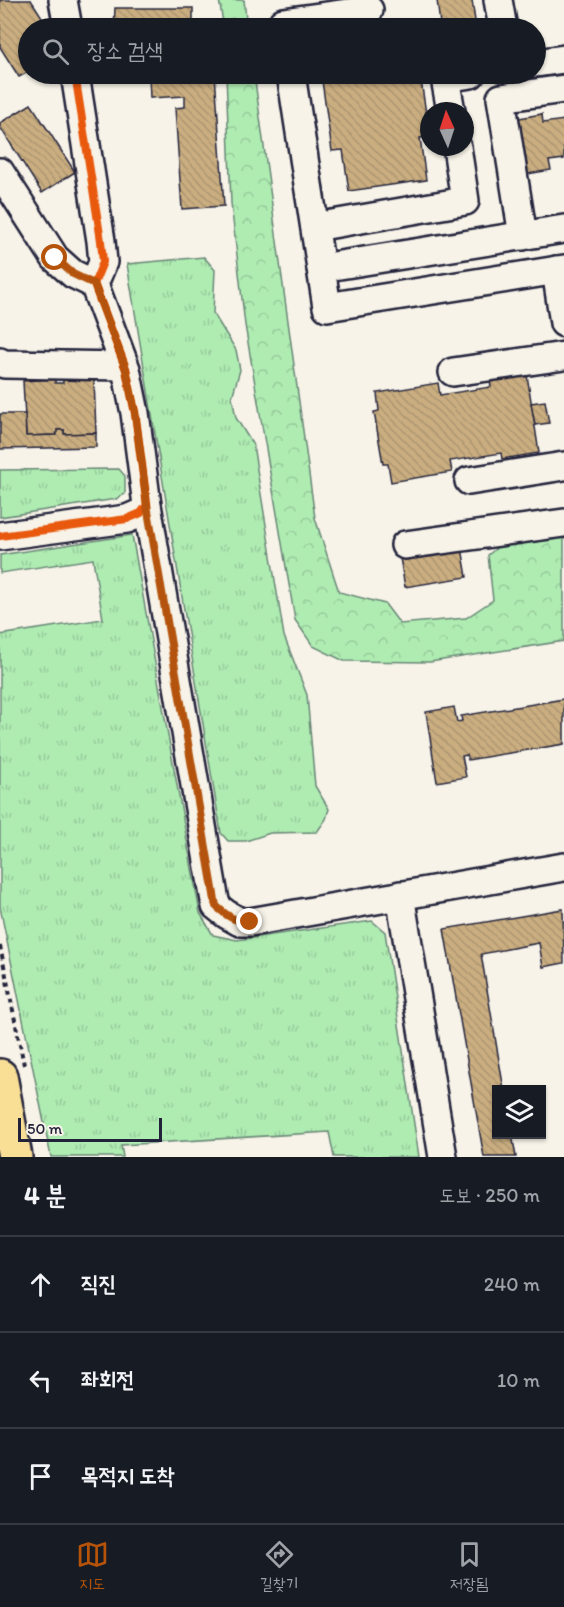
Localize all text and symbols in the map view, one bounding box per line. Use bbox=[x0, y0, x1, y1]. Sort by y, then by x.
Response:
search box bbox=[18, 18, 546, 84]
icon: search bbox=[39, 35, 72, 68]
text: 장소 검색 bbox=[87, 37, 163, 64]
north arrow bbox=[420, 102, 474, 156]
route start bbox=[41, 244, 67, 270]
route end bbox=[236, 908, 262, 934]
map controls bbox=[492, 1085, 546, 1139]
button: layers bbox=[492, 1085, 546, 1139]
scale bar bbox=[18, 1115, 162, 1142]
text: 50 m bbox=[27, 1119, 62, 1138]
text: 4 분 bbox=[24, 1179, 66, 1211]
text: 도보 · 250 m bbox=[439, 1183, 540, 1207]
icon: ahead bbox=[24, 1268, 57, 1301]
text: 직진 bbox=[81, 1270, 116, 1297]
text: 240 m bbox=[484, 1272, 540, 1296]
icon: left bbox=[24, 1364, 57, 1397]
text: 좌회전 bbox=[81, 1366, 134, 1393]
text: 10 m bbox=[497, 1368, 540, 1392]
icon: arrive bbox=[24, 1460, 57, 1493]
text: 목적지 도착 bbox=[81, 1462, 174, 1489]
tab: 지도 bbox=[76, 1538, 109, 1594]
tab: 길찾기 bbox=[260, 1538, 299, 1594]
tab: 저장됨 bbox=[450, 1538, 488, 1594]

